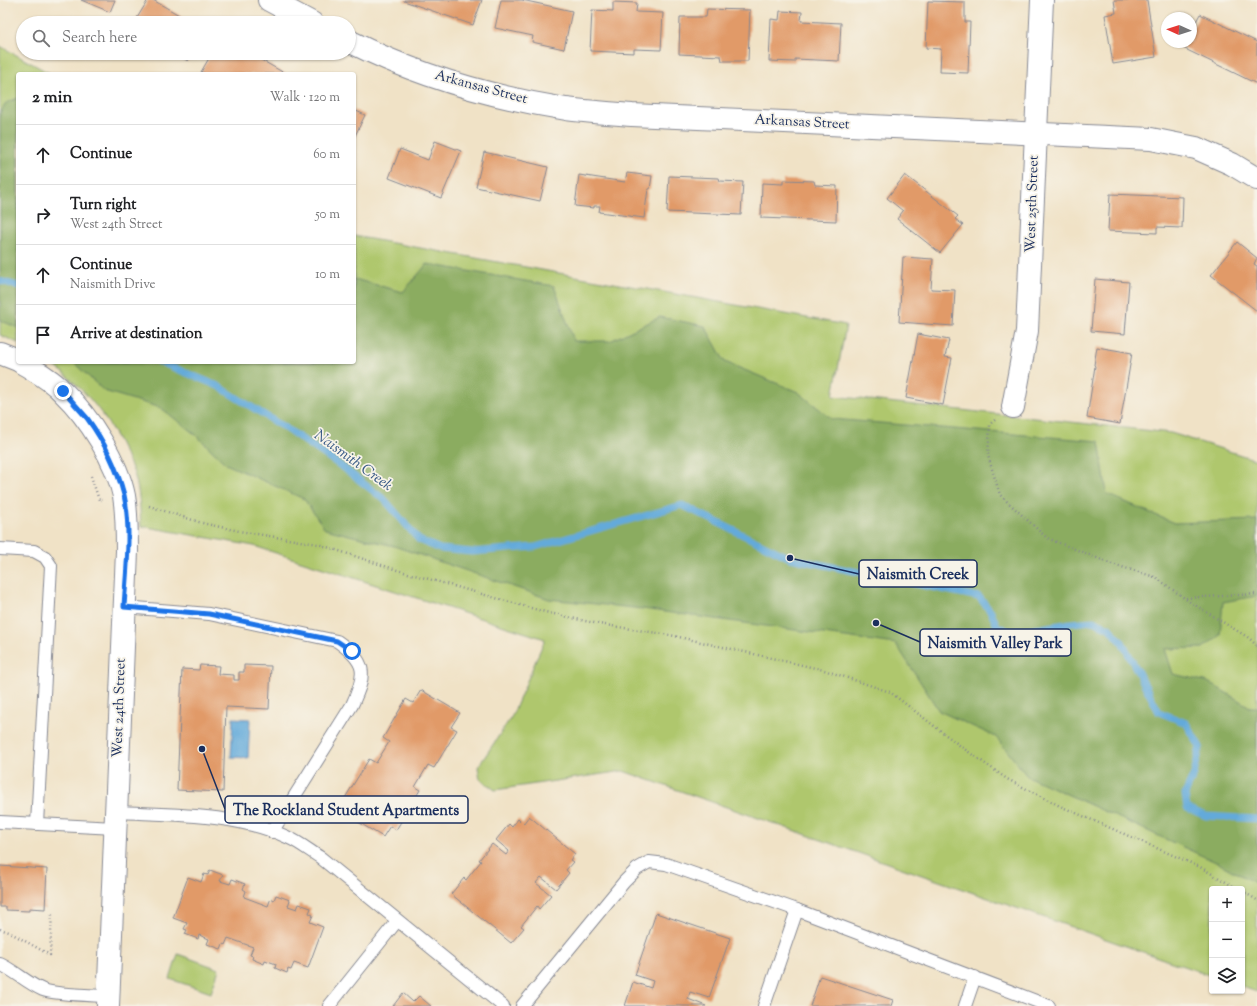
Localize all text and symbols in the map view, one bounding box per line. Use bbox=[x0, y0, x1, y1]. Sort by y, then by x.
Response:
north arrow bbox=[1161, 12, 1197, 48]
search box bbox=[16, 16, 356, 60]
icon: search bbox=[30, 27, 52, 49]
text: Search here bbox=[62, 28, 137, 49]
street label: Arkansas Street bbox=[432, 66, 530, 110]
text: 2 min bbox=[32, 86, 73, 110]
text: Walk · 120 m bbox=[270, 89, 340, 107]
street label: Arkansas Street bbox=[754, 111, 850, 135]
icon: ahead bbox=[32, 144, 54, 166]
text: Continue bbox=[70, 144, 132, 165]
text: 60 m bbox=[313, 146, 340, 164]
street label: West 25th Street bbox=[1021, 155, 1045, 253]
text: Turn right bbox=[70, 195, 136, 216]
icon: right bbox=[32, 204, 54, 226]
text: 50 m bbox=[315, 206, 340, 224]
text: West 24th Street bbox=[70, 216, 162, 234]
text: Continue bbox=[70, 255, 132, 276]
icon: ahead bbox=[32, 264, 54, 286]
text: 10 m bbox=[315, 266, 340, 284]
text: Naismith Drive bbox=[70, 276, 156, 294]
icon: arrive bbox=[32, 324, 54, 346]
text: Arrive at destination bbox=[70, 324, 203, 345]
route end bbox=[54, 382, 72, 400]
water label: Naismith Creek bbox=[309, 425, 397, 497]
callout: Naismith Creek bbox=[859, 560, 977, 587]
text: Naismith Creek bbox=[867, 565, 970, 586]
callout: Naismith Valley Park bbox=[920, 629, 1071, 656]
text: Naismith Valley Park bbox=[927, 634, 1063, 655]
route start bbox=[343, 642, 361, 660]
street label: West 24th Street bbox=[108, 658, 132, 758]
callout: The Rockland Student Apartments bbox=[225, 796, 468, 823]
text: The Rockland Student Apartments bbox=[233, 801, 459, 822]
map controls bbox=[1209, 886, 1245, 994]
button: + bbox=[1209, 886, 1245, 922]
button: − bbox=[1209, 922, 1245, 958]
button: layers bbox=[1209, 958, 1245, 994]

